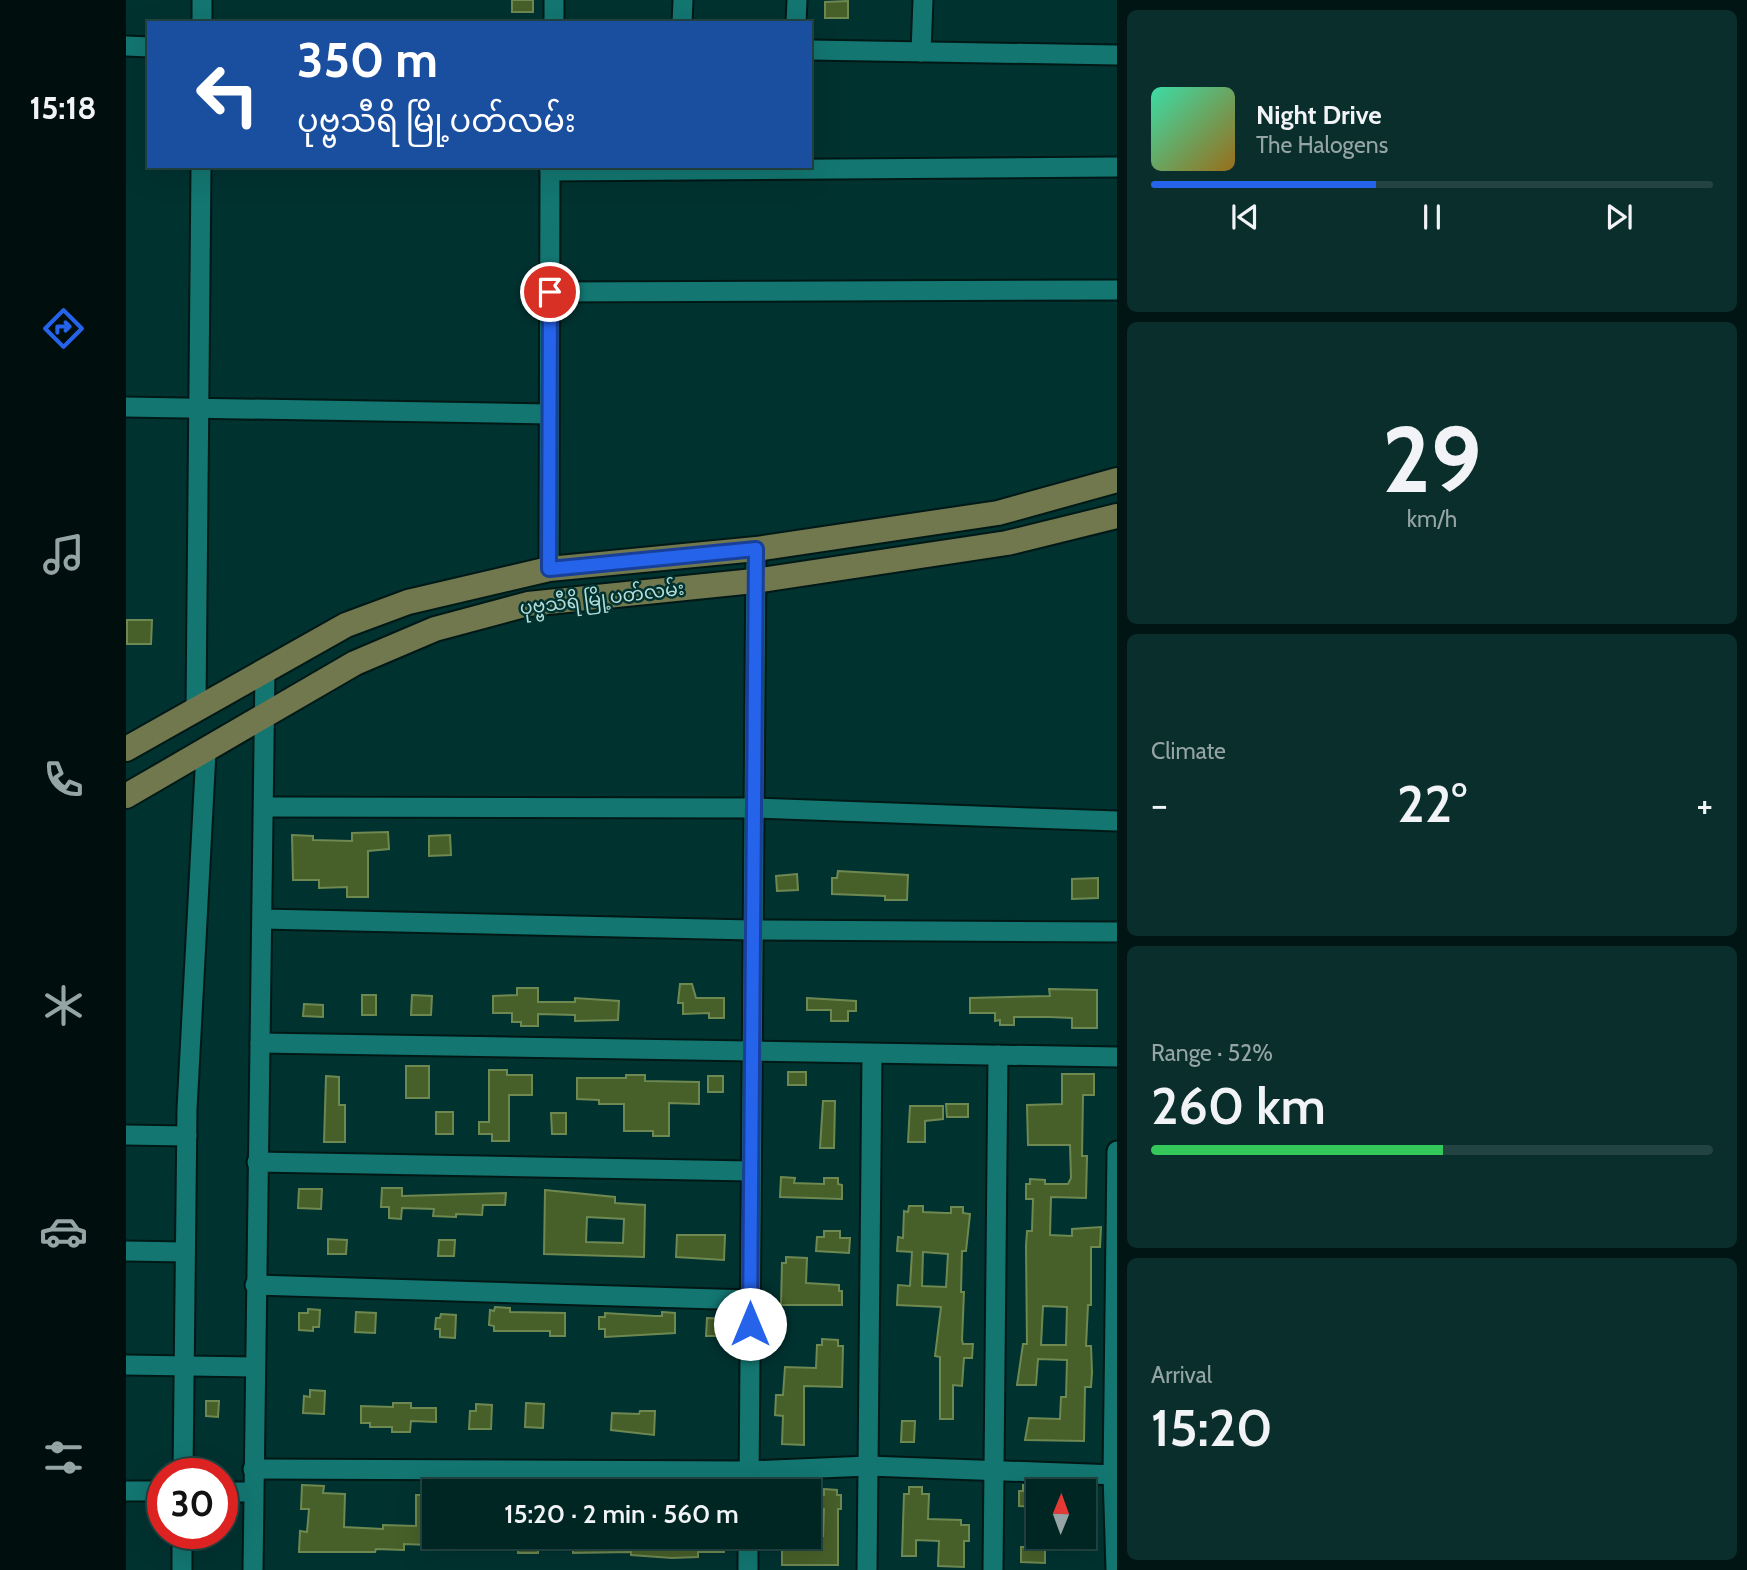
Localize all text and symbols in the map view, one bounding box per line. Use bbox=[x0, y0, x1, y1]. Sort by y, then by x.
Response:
text: 350 m bbox=[297, 30, 438, 89]
icon: left bbox=[182, 49, 273, 140]
text: 15:18 bbox=[29, 88, 97, 127]
text: Night Drive bbox=[1256, 99, 1382, 131]
text: ပုဗ္ဗသီရိ မြို့ပတ်လမ်း bbox=[297, 101, 576, 140]
text: The Halogens bbox=[1256, 131, 1388, 159]
icon: previous bbox=[1226, 198, 1264, 236]
icon: pause bbox=[1413, 198, 1451, 236]
icon: next bbox=[1600, 198, 1638, 236]
pin bbox=[520, 262, 580, 322]
icon: arrive bbox=[531, 273, 569, 311]
icon: directions bbox=[39, 304, 88, 353]
text: 29 bbox=[1382, 404, 1482, 515]
text: km/h bbox=[1407, 505, 1457, 533]
icon: music bbox=[39, 530, 88, 579]
street label: ပုဗ္ဗသီရိ မြို့ပတ်လမ်း bbox=[518, 574, 686, 624]
text: Climate bbox=[1151, 737, 1226, 765]
icon: phone bbox=[39, 755, 88, 804]
text: 22° bbox=[1397, 772, 1467, 835]
text: − bbox=[1151, 781, 1168, 828]
text: + bbox=[1696, 781, 1713, 828]
icon: climate bbox=[39, 981, 88, 1030]
text: Range · 52% bbox=[1151, 1039, 1273, 1067]
text: 260 km bbox=[1151, 1074, 1326, 1137]
icon: car bbox=[39, 1207, 88, 1256]
position arrow bbox=[713, 1287, 787, 1361]
text: Arrival bbox=[1151, 1361, 1212, 1389]
text: 15:20 bbox=[1151, 1396, 1273, 1459]
icon: filters bbox=[39, 1433, 88, 1482]
speed limit sign: 30 bbox=[147, 1458, 238, 1549]
north arrow bbox=[1026, 1479, 1096, 1549]
map controls bbox=[1026, 1479, 1096, 1549]
text: 15:20 · 2 min · 560 m bbox=[504, 1498, 739, 1530]

